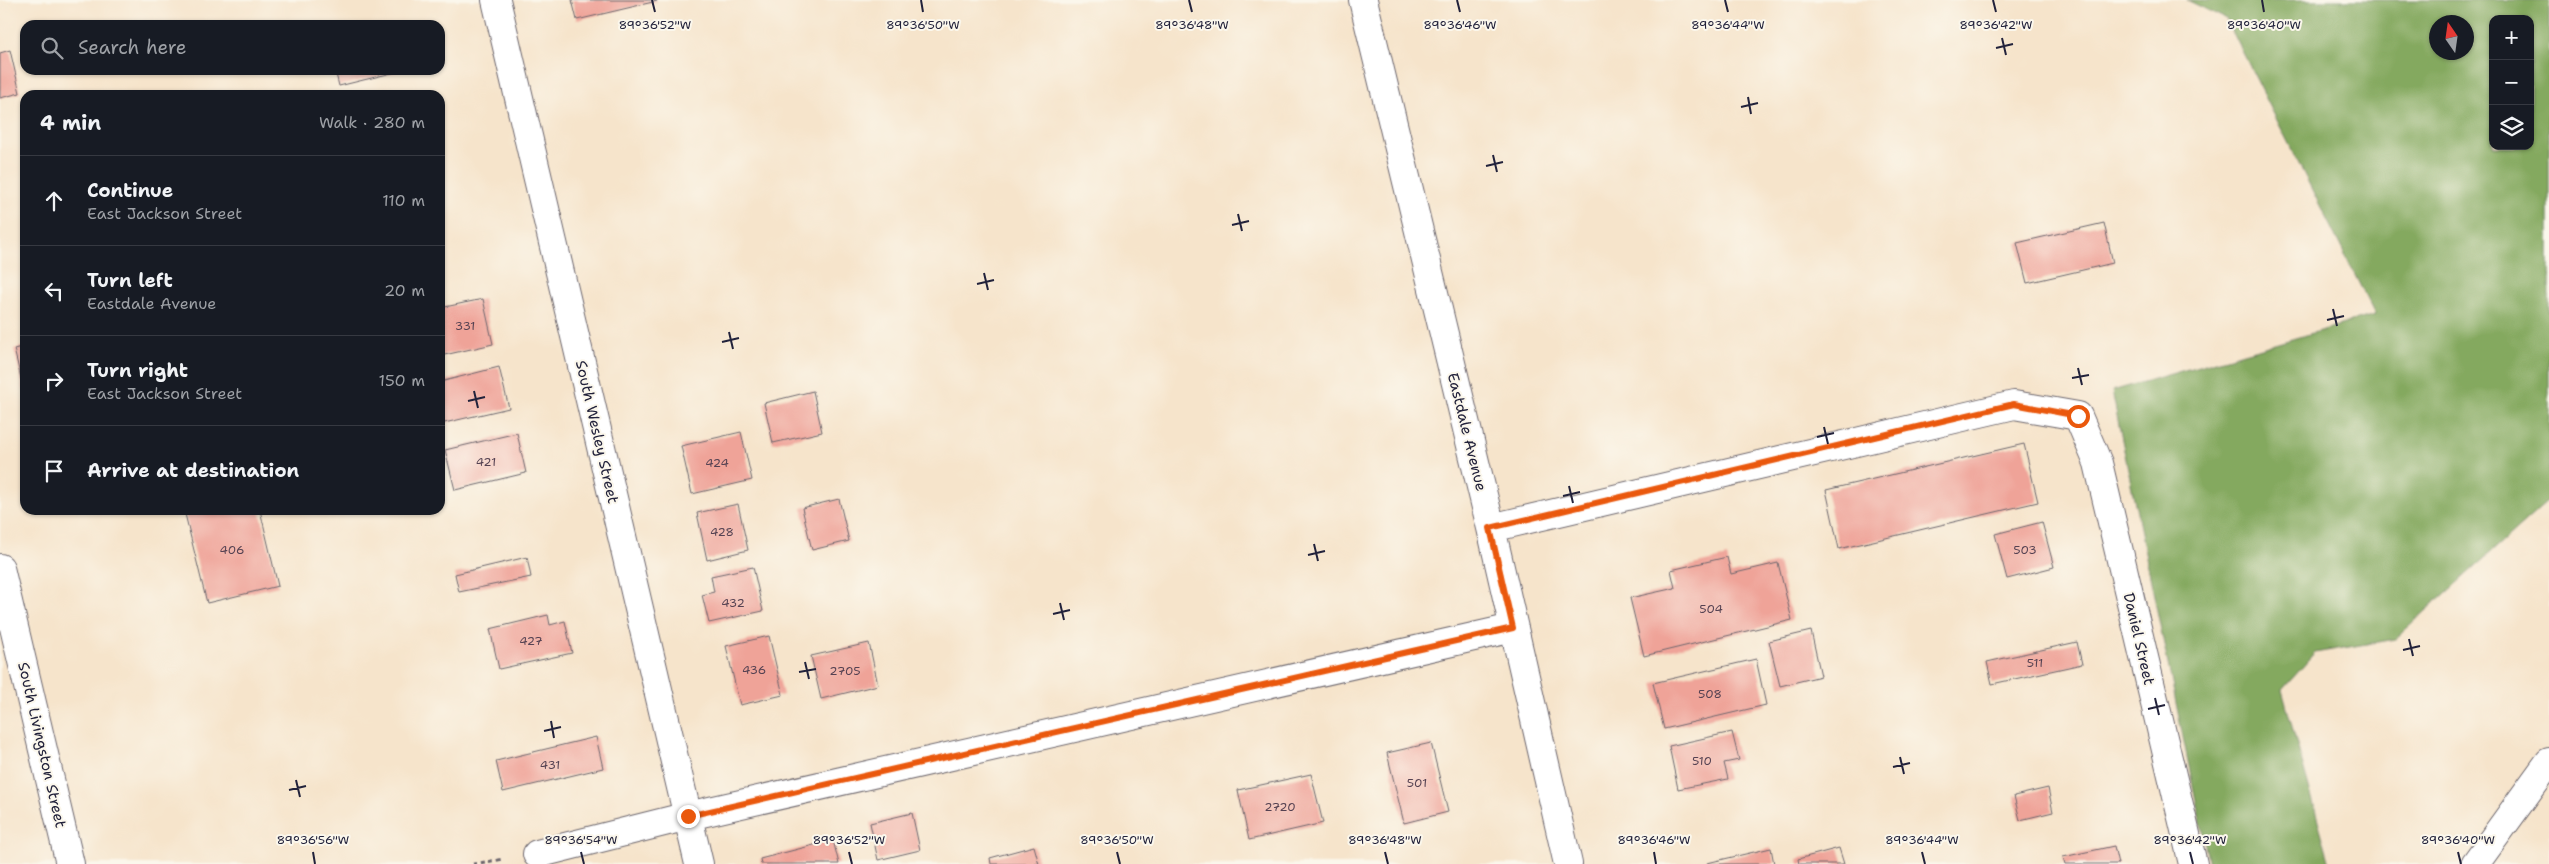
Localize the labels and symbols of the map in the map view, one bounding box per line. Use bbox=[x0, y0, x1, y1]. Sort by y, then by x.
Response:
north arrow bbox=[2429, 15, 2474, 60]
text: 89°36'52"W bbox=[619, 17, 691, 33]
text: 89°36'50"W bbox=[886, 17, 960, 33]
text: 89°36'48"W bbox=[1155, 17, 1229, 33]
text: 89°36'46"W bbox=[1423, 17, 1497, 33]
text: 89°36'44"W bbox=[1691, 17, 1765, 33]
text: 89°36'42"W bbox=[1959, 17, 2033, 33]
text: 89°36'40"W bbox=[2227, 17, 2301, 33]
house number: 331 bbox=[455, 318, 475, 334]
street label: South Wesley Street bbox=[571, 358, 623, 506]
street label: Eastdale Avenue bbox=[1443, 371, 1491, 493]
route start bbox=[2067, 405, 2090, 428]
house number: 421 bbox=[476, 454, 496, 470]
house number: 424 bbox=[705, 455, 729, 471]
house number: 428 bbox=[710, 524, 734, 540]
house number: 406 bbox=[220, 542, 244, 558]
house number: 503 bbox=[2013, 542, 2037, 558]
street label: Daniel Street bbox=[2119, 591, 2159, 687]
house number: 432 bbox=[721, 595, 745, 611]
house number: 504 bbox=[1699, 601, 1723, 617]
house number: 427 bbox=[519, 633, 543, 649]
house number: 511 bbox=[2027, 655, 2043, 671]
street label: South Livingston Street bbox=[13, 660, 71, 830]
house number: 436 bbox=[742, 662, 766, 678]
house number: 2705 bbox=[829, 663, 861, 679]
house number: 508 bbox=[1698, 686, 1722, 702]
house number: 510 bbox=[1692, 753, 1712, 769]
house number: 431 bbox=[540, 757, 560, 773]
house number: 501 bbox=[1407, 775, 1427, 791]
house number: 2720 bbox=[1264, 799, 1296, 815]
route end bbox=[677, 805, 700, 828]
text: 89°36'56"W bbox=[277, 832, 349, 848]
text: 89°36'54"W bbox=[544, 832, 618, 848]
text: 89°36'52"W bbox=[813, 832, 885, 848]
text: 89°36'50"W bbox=[1080, 832, 1154, 848]
text: 89°36'48"W bbox=[1348, 832, 1422, 848]
text: 89°36'46"W bbox=[1617, 832, 1691, 848]
text: 89°36'44"W bbox=[1885, 832, 1959, 848]
text: 89°36'42"W bbox=[2153, 832, 2227, 848]
text: 89°36'40"W bbox=[2421, 832, 2495, 848]

